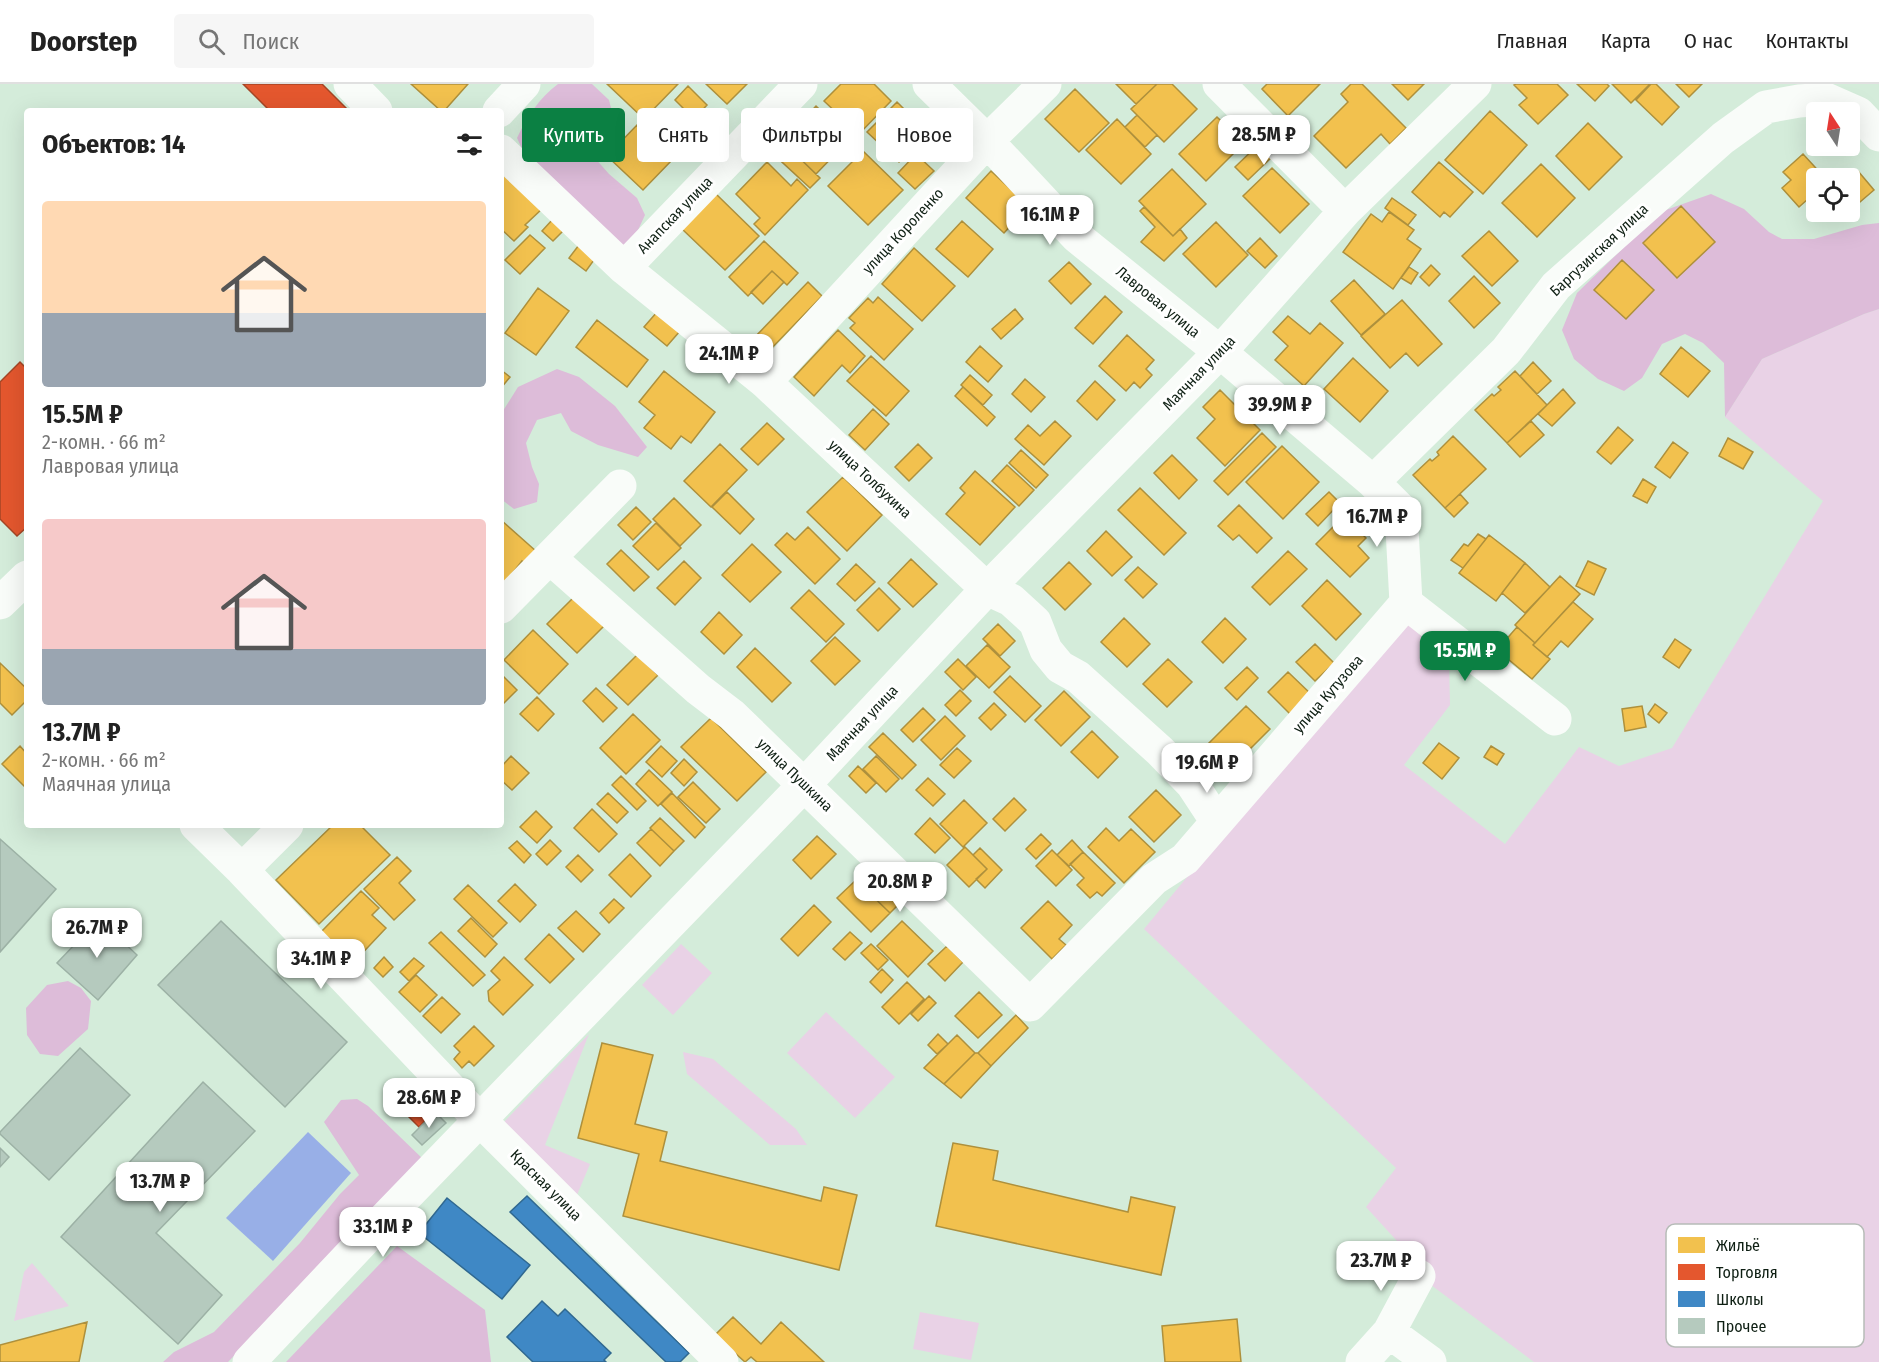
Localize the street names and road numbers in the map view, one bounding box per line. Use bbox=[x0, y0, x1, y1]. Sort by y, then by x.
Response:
street label: Анапская улица bbox=[634, 173, 716, 257]
street label: улица Короленко bbox=[859, 184, 947, 278]
street label: Баргузинская улица bbox=[1546, 200, 1652, 300]
street label: Лавровая улица bbox=[1112, 263, 1204, 341]
street label: Маячная улица bbox=[1159, 332, 1239, 414]
street label: улица Толбухина bbox=[825, 436, 915, 522]
street label: улица Кутузова bbox=[1289, 651, 1367, 737]
street label: Маячная улица bbox=[822, 681, 902, 765]
street label: улица Пушкина bbox=[754, 734, 836, 816]
street label: Красная улица bbox=[507, 1146, 585, 1224]

